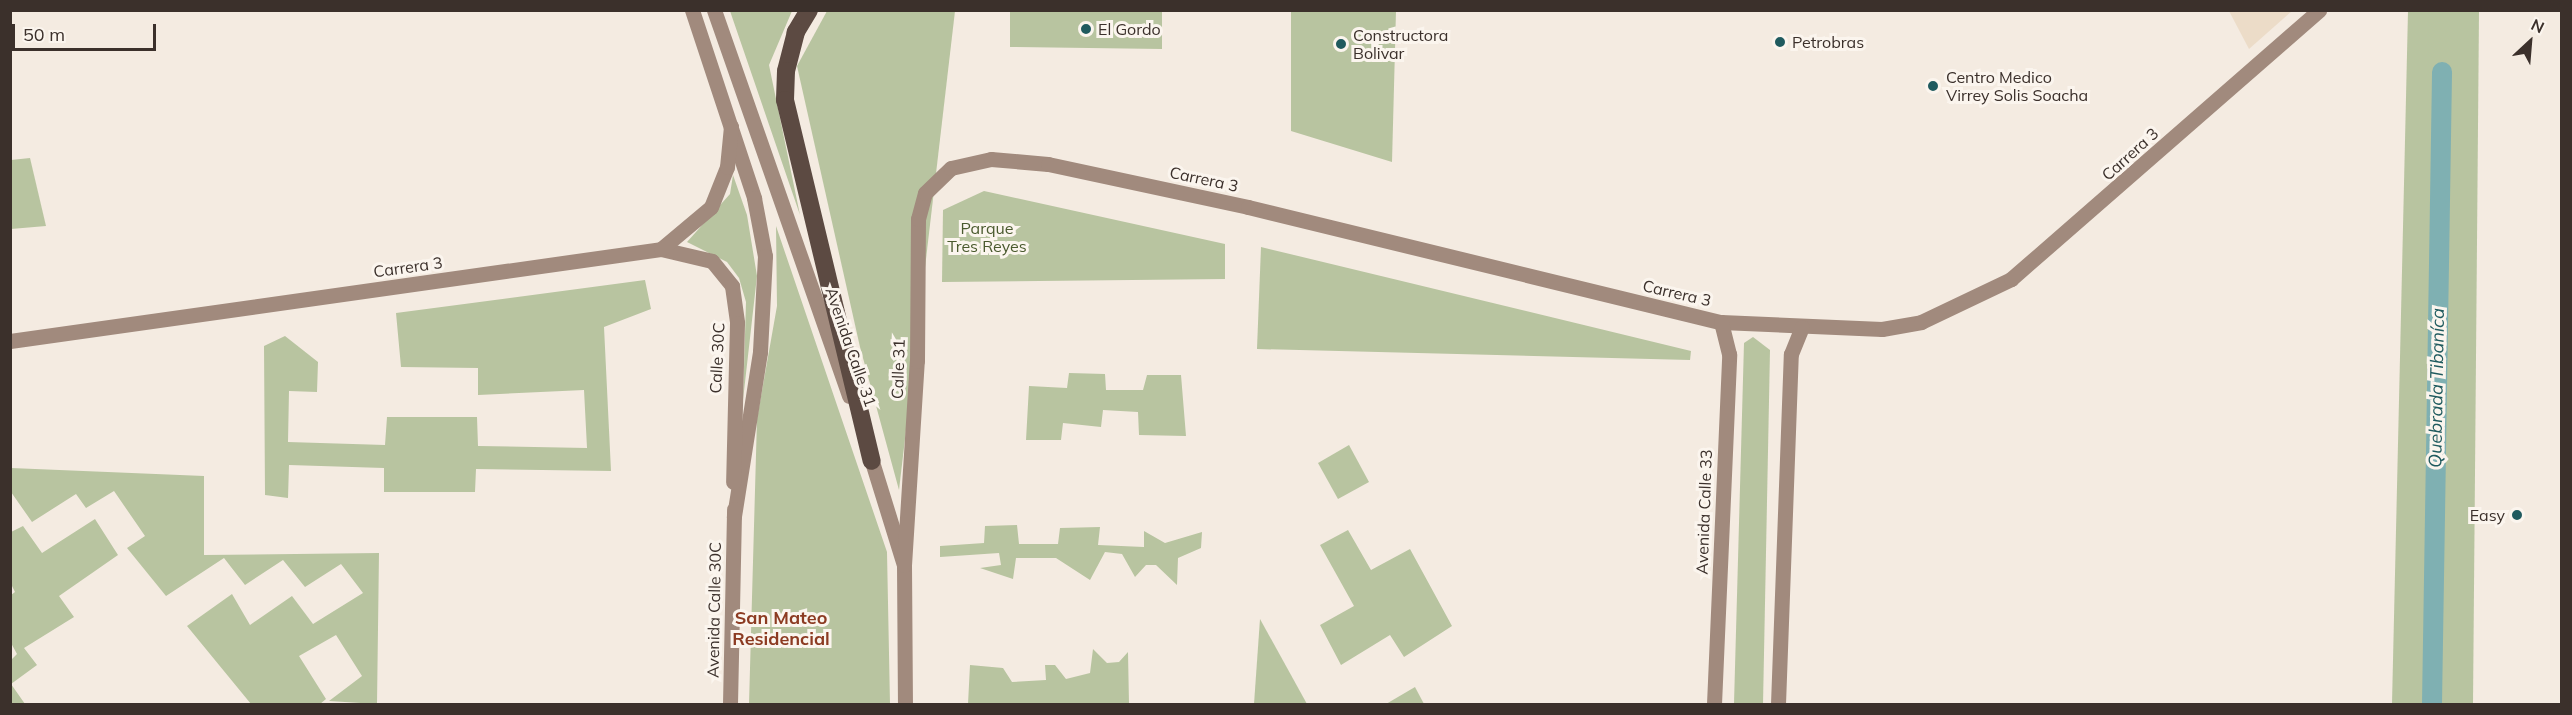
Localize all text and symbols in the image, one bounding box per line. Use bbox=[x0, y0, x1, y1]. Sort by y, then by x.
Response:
scale bar bbox=[15, 12, 159, 50]
north arrow bbox=[2500, 12, 2560, 72]
text: N bbox=[2528, 14, 2548, 37]
place label: El Gordo bbox=[1098, 19, 1161, 39]
marker: El Gordo bbox=[1079, 22, 1093, 36]
text: 50 m bbox=[23, 23, 65, 46]
place label: Constructora Bolivar bbox=[1353, 25, 1448, 63]
place label: Petrobras bbox=[1792, 32, 1864, 52]
marker: Petrobras bbox=[1773, 35, 1787, 49]
marker: Constructora Bolivar bbox=[1334, 37, 1348, 51]
place label: Centro Medico Virrey Solis Soacha bbox=[1946, 67, 2088, 105]
marker: Centro Medico Virrey Solis Soacha bbox=[1924, 77, 1942, 95]
street label: Carrera 3 bbox=[2098, 124, 2162, 184]
street label: Carrera 3 bbox=[1168, 162, 1240, 196]
park label: Parque Tres Reyes bbox=[947, 218, 1027, 256]
street label: Carrera 3 bbox=[372, 253, 444, 281]
street label: Carrera 3 bbox=[1641, 276, 1713, 310]
street label: Avenida Calle 31 bbox=[822, 285, 880, 409]
water label: Quebrada Tibaníca bbox=[2425, 308, 2449, 468]
street label: Calle 30C bbox=[706, 322, 728, 394]
street label: Calle 31 bbox=[887, 339, 909, 399]
street label: Avenida Calle 33 bbox=[1692, 449, 1716, 575]
place label: Easy bbox=[2470, 505, 2505, 525]
marker: Easy bbox=[2510, 508, 2524, 522]
street label: Avenida Calle 30C bbox=[703, 542, 725, 678]
district label: San Mateo Residencial bbox=[732, 608, 830, 650]

